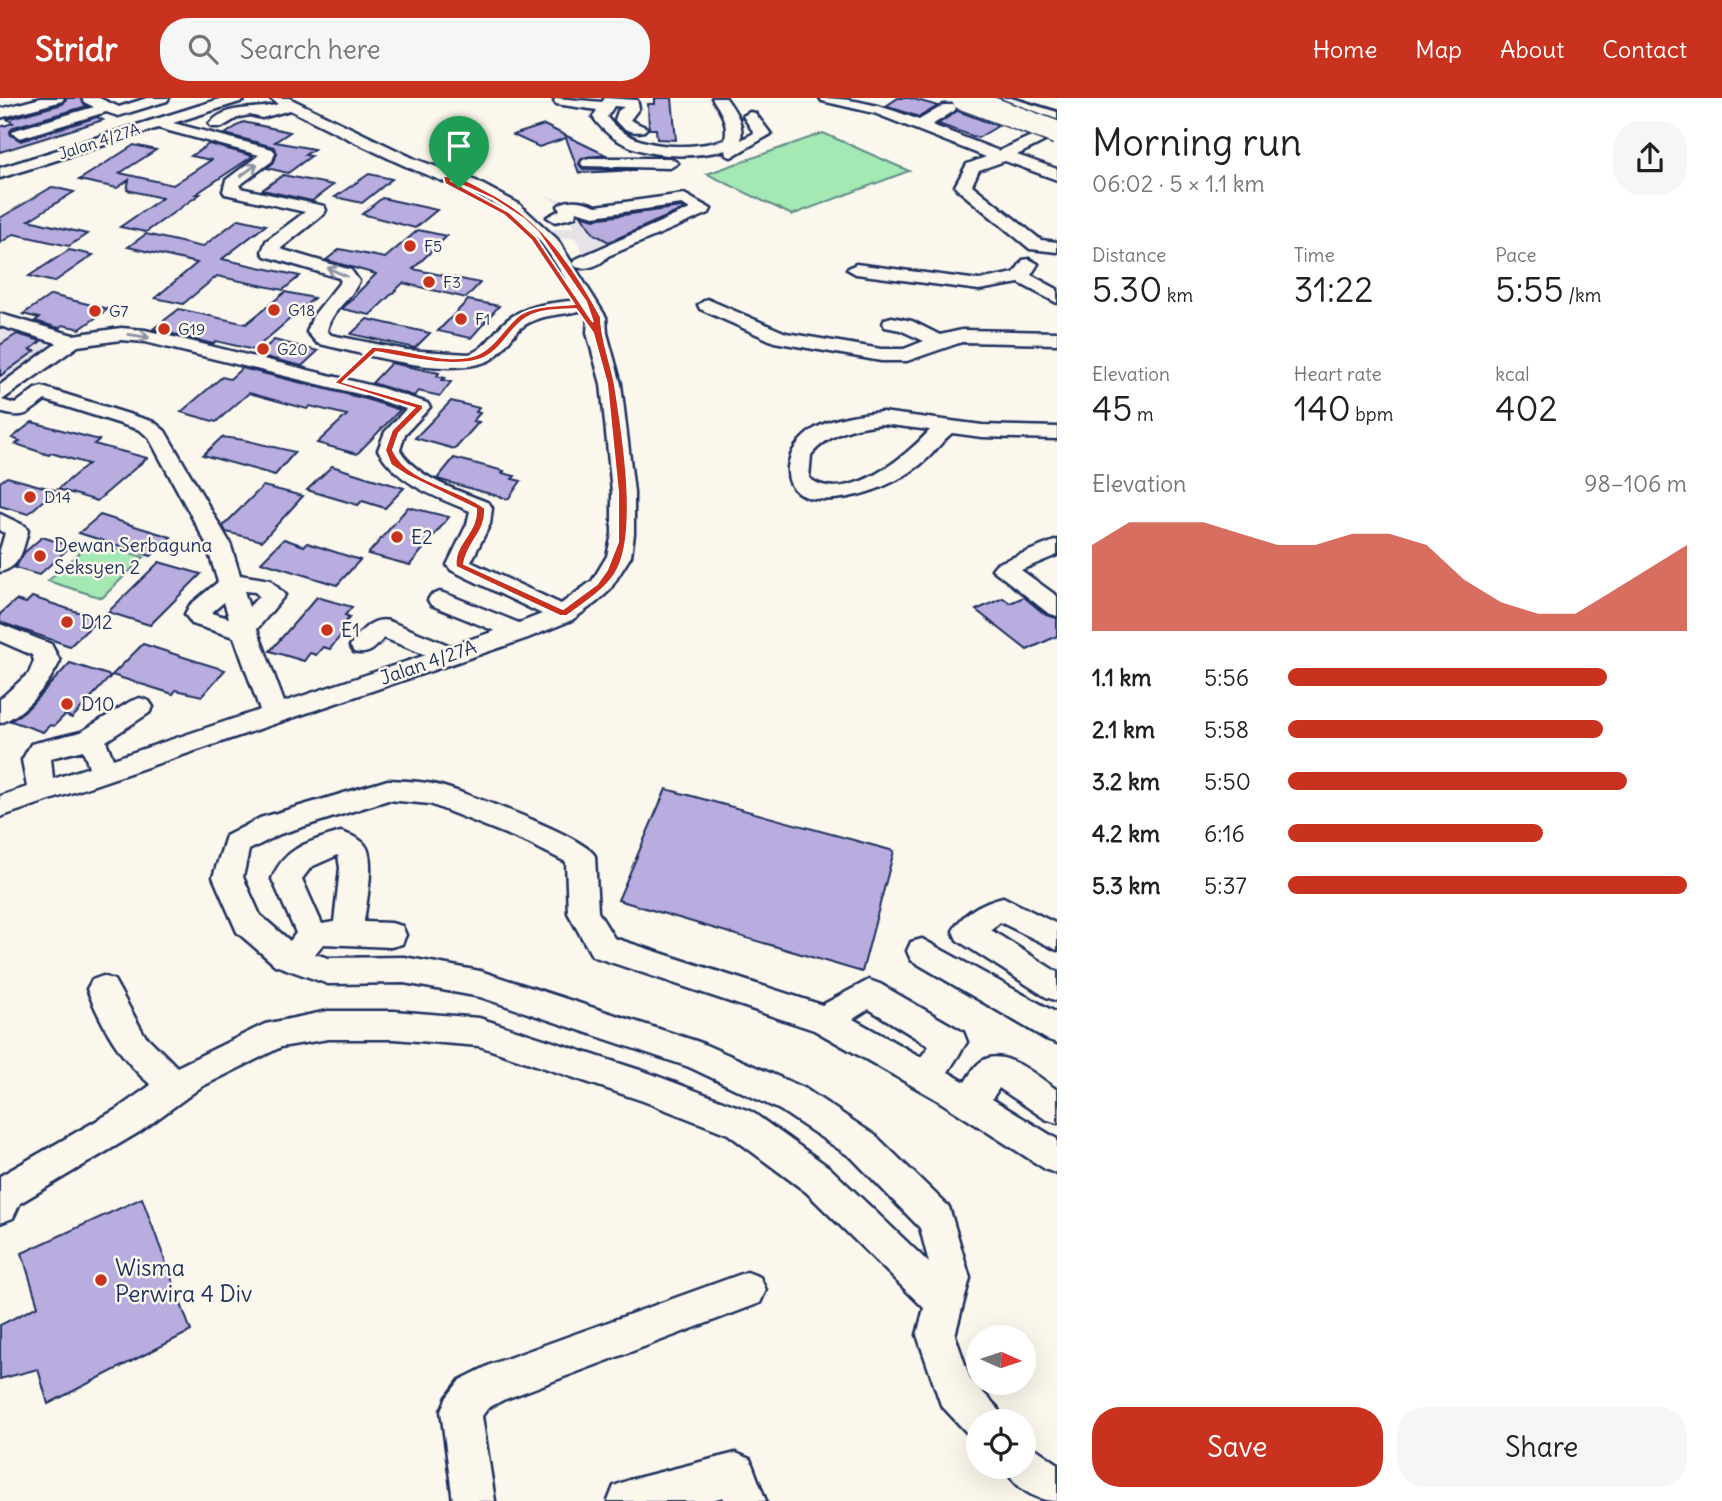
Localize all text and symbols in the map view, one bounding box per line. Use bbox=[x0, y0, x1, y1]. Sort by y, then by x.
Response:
search box bbox=[160, 18, 650, 81]
text: Stridr bbox=[35, 28, 118, 70]
icon: search bbox=[184, 30, 222, 68]
text: Search here bbox=[240, 33, 381, 66]
text: Home bbox=[1313, 34, 1377, 64]
text: Map bbox=[1415, 34, 1462, 64]
text: About bbox=[1500, 34, 1564, 64]
text: Contact bbox=[1602, 34, 1687, 64]
pin bbox=[429, 116, 489, 188]
street label: Jalan 4/27A bbox=[56, 118, 142, 164]
text: Morning run bbox=[1092, 119, 1302, 166]
button: share bbox=[1613, 121, 1687, 195]
icon: arrive bbox=[440, 127, 478, 165]
one-way arrow bbox=[239, 163, 258, 177]
text: 06:02 · 5 × 1.1 km bbox=[1092, 169, 1265, 198]
place label: F5 bbox=[424, 236, 442, 256]
marker: F5 bbox=[402, 238, 418, 254]
text: Distance bbox=[1092, 243, 1166, 267]
text: Time bbox=[1294, 243, 1335, 267]
text: Pace bbox=[1495, 243, 1537, 267]
one-way arrow bbox=[326, 265, 347, 278]
text: 5.30 bbox=[1092, 267, 1162, 311]
text: 31:22 bbox=[1294, 267, 1373, 311]
text: 5:55 bbox=[1495, 267, 1564, 311]
place label: F3 bbox=[443, 272, 461, 292]
marker: F3 bbox=[421, 274, 437, 290]
text: km bbox=[1162, 283, 1193, 307]
text: /km bbox=[1564, 283, 1601, 307]
place label: G18 bbox=[288, 300, 315, 320]
place label: G7 bbox=[109, 301, 129, 321]
marker: G18 bbox=[266, 302, 282, 318]
marker: G7 bbox=[87, 303, 103, 319]
place label: F1 bbox=[475, 309, 490, 329]
marker: F1 bbox=[453, 311, 469, 327]
place label: G19 bbox=[178, 319, 205, 339]
marker: G19 bbox=[156, 321, 172, 337]
one-way arrow bbox=[127, 330, 150, 343]
place label: G20 bbox=[277, 339, 308, 359]
marker: G20 bbox=[255, 341, 271, 357]
text: Elevation bbox=[1092, 362, 1170, 386]
text: Heart rate bbox=[1294, 362, 1382, 386]
text: kcal bbox=[1495, 362, 1530, 386]
text: 45 bbox=[1092, 386, 1132, 430]
text: 140 bbox=[1294, 386, 1351, 430]
text: 402 bbox=[1495, 386, 1558, 430]
text: m bbox=[1132, 402, 1154, 426]
text: bpm bbox=[1351, 402, 1393, 426]
text: Elevation bbox=[1092, 469, 1186, 498]
text: 98–106 m bbox=[1584, 469, 1687, 498]
place label: D14 bbox=[44, 487, 71, 507]
marker: D14 bbox=[22, 489, 38, 505]
place label: E2 bbox=[411, 525, 433, 549]
marker: E2 bbox=[389, 529, 405, 545]
place label: Dewan Serbaguna Seksyen 2 bbox=[54, 533, 213, 579]
marker: Dewan Serbaguna Seksyen 2 bbox=[32, 548, 48, 564]
place label: D12 bbox=[81, 610, 112, 634]
marker: D12 bbox=[59, 614, 75, 630]
place label: E1 bbox=[341, 618, 360, 642]
marker: E1 bbox=[319, 622, 335, 638]
street label: Jalan 4/27A bbox=[377, 634, 479, 690]
text: 1.1 km bbox=[1092, 663, 1151, 692]
text: 5:56 bbox=[1204, 663, 1249, 692]
place label: D10 bbox=[81, 692, 115, 716]
marker: D10 bbox=[59, 696, 75, 712]
text: 2.1 km bbox=[1092, 715, 1155, 744]
text: 5:58 bbox=[1204, 715, 1249, 744]
text: 3.2 km bbox=[1092, 767, 1160, 796]
text: 5:50 bbox=[1204, 767, 1251, 796]
text: 4.2 km bbox=[1092, 819, 1160, 848]
text: 6:16 bbox=[1204, 819, 1245, 848]
text: 5.3 km bbox=[1092, 871, 1160, 900]
text: 5:37 bbox=[1204, 871, 1247, 900]
place label: Wisma Perwira 4 Div bbox=[115, 1253, 252, 1308]
marker: Wisma Perwira 4 Div bbox=[93, 1272, 109, 1288]
north arrow bbox=[966, 1325, 1036, 1395]
map controls bbox=[966, 1325, 1036, 1479]
button: Save bbox=[1092, 1407, 1383, 1487]
button: Share bbox=[1397, 1407, 1687, 1487]
button: locate bbox=[966, 1409, 1036, 1479]

